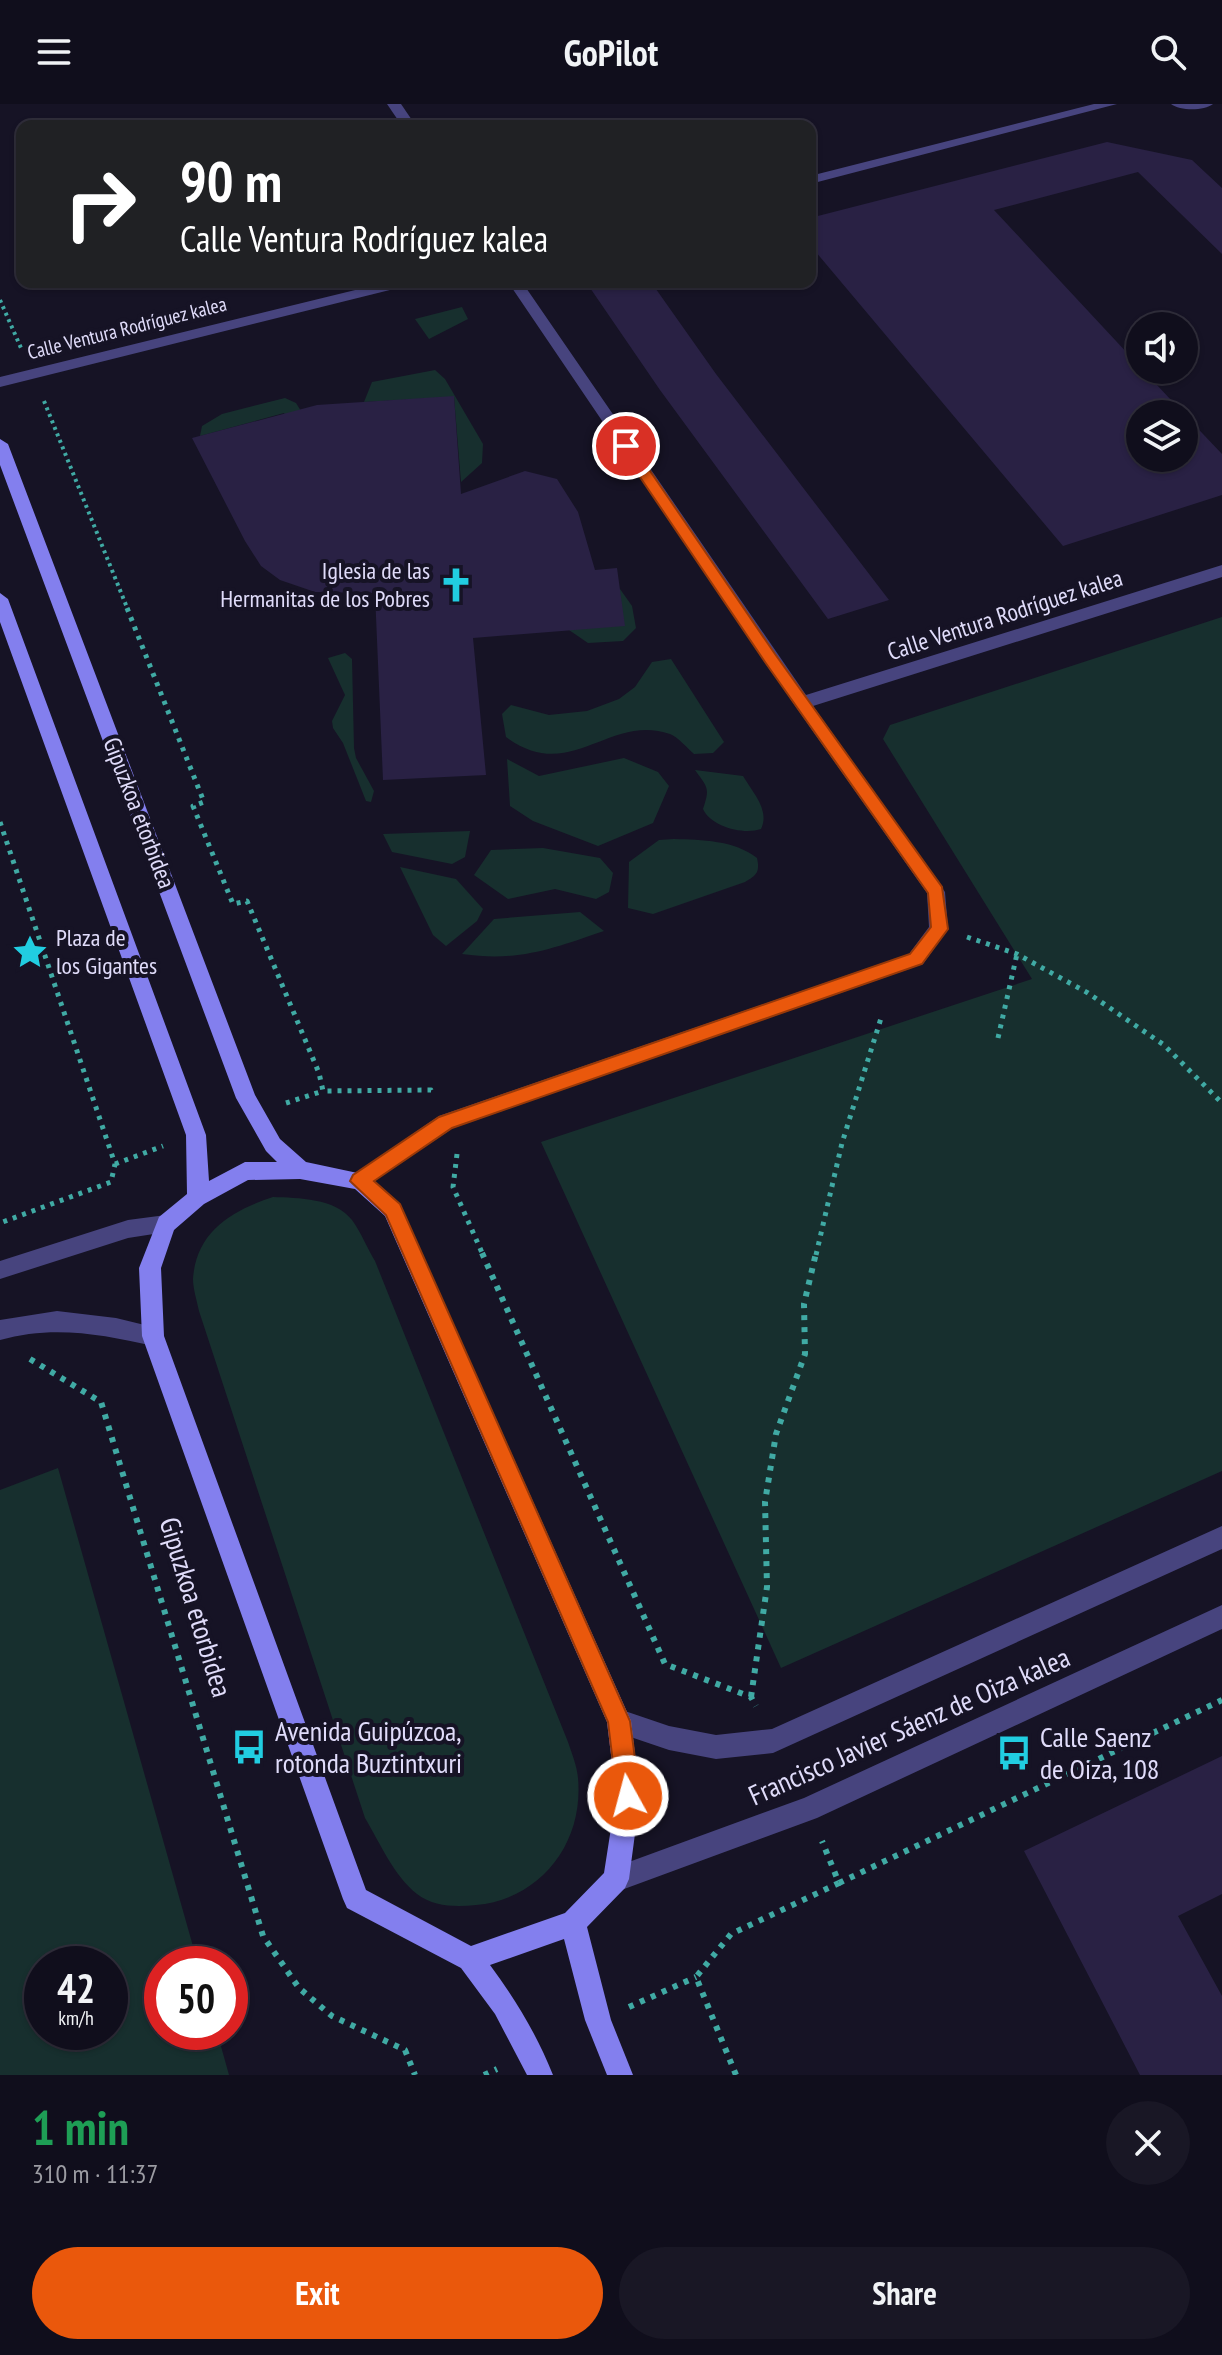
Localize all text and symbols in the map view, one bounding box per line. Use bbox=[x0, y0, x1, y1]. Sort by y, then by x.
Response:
text: GoPilot bbox=[564, 29, 658, 76]
icon: menu bbox=[32, 30, 76, 74]
icon: search bbox=[1146, 30, 1190, 74]
text: 90 m bbox=[180, 145, 282, 217]
icon: right bbox=[48, 152, 152, 256]
text: Calle Ventura Rodríguez kalea bbox=[180, 215, 548, 262]
street label: Calle Ventura Rodríguez kalea bbox=[25, 291, 229, 365]
map controls bbox=[1126, 312, 1198, 472]
button: sound bbox=[1126, 312, 1198, 384]
button: layers bbox=[1126, 400, 1198, 472]
pin bbox=[592, 412, 660, 480]
icon: arrive bbox=[604, 424, 648, 468]
place label: Iglesia de las Hermanitas de los Pobres bbox=[220, 555, 430, 614]
street label: Calle Ventura Rodríguez kalea bbox=[883, 562, 1126, 667]
church icon: Iglesia de las Hermanitas de los Pobres bbox=[437, 566, 475, 604]
street label: Gipuzkoa etorbidea bbox=[96, 733, 183, 893]
place label: Plaza de los Gigantes bbox=[56, 922, 157, 981]
place icon: Plaza de los Gigantes bbox=[11, 933, 49, 971]
street label: Gipuzkoa etorbidea bbox=[152, 1513, 241, 1701]
street label: Francisco Javier Sáenz de Oiza kalea bbox=[742, 1638, 1075, 1813]
place label: Avenida Guipúzcoa, rotonda Buztintxuri bbox=[275, 1712, 462, 1781]
place label: Calle Saenz de Oiza, 108 bbox=[1040, 1718, 1159, 1787]
bus stop icon: Avenida Guipúzcoa, rotonda Buztintxuri bbox=[230, 1728, 268, 1766]
bus stop icon: Calle Saenz de Oiza, 108 bbox=[995, 1734, 1033, 1772]
position arrow bbox=[586, 1754, 670, 1838]
speed limit sign: 50 bbox=[144, 1946, 248, 2050]
text: 42 bbox=[57, 1962, 95, 2014]
text: km/h bbox=[58, 2005, 94, 2031]
text: 1 min bbox=[32, 2096, 129, 2158]
button: close bbox=[1106, 2101, 1190, 2185]
text: 310 m · 11:37 bbox=[32, 2157, 158, 2190]
button: Exit bbox=[32, 2247, 603, 2339]
button: Share bbox=[619, 2247, 1190, 2339]

